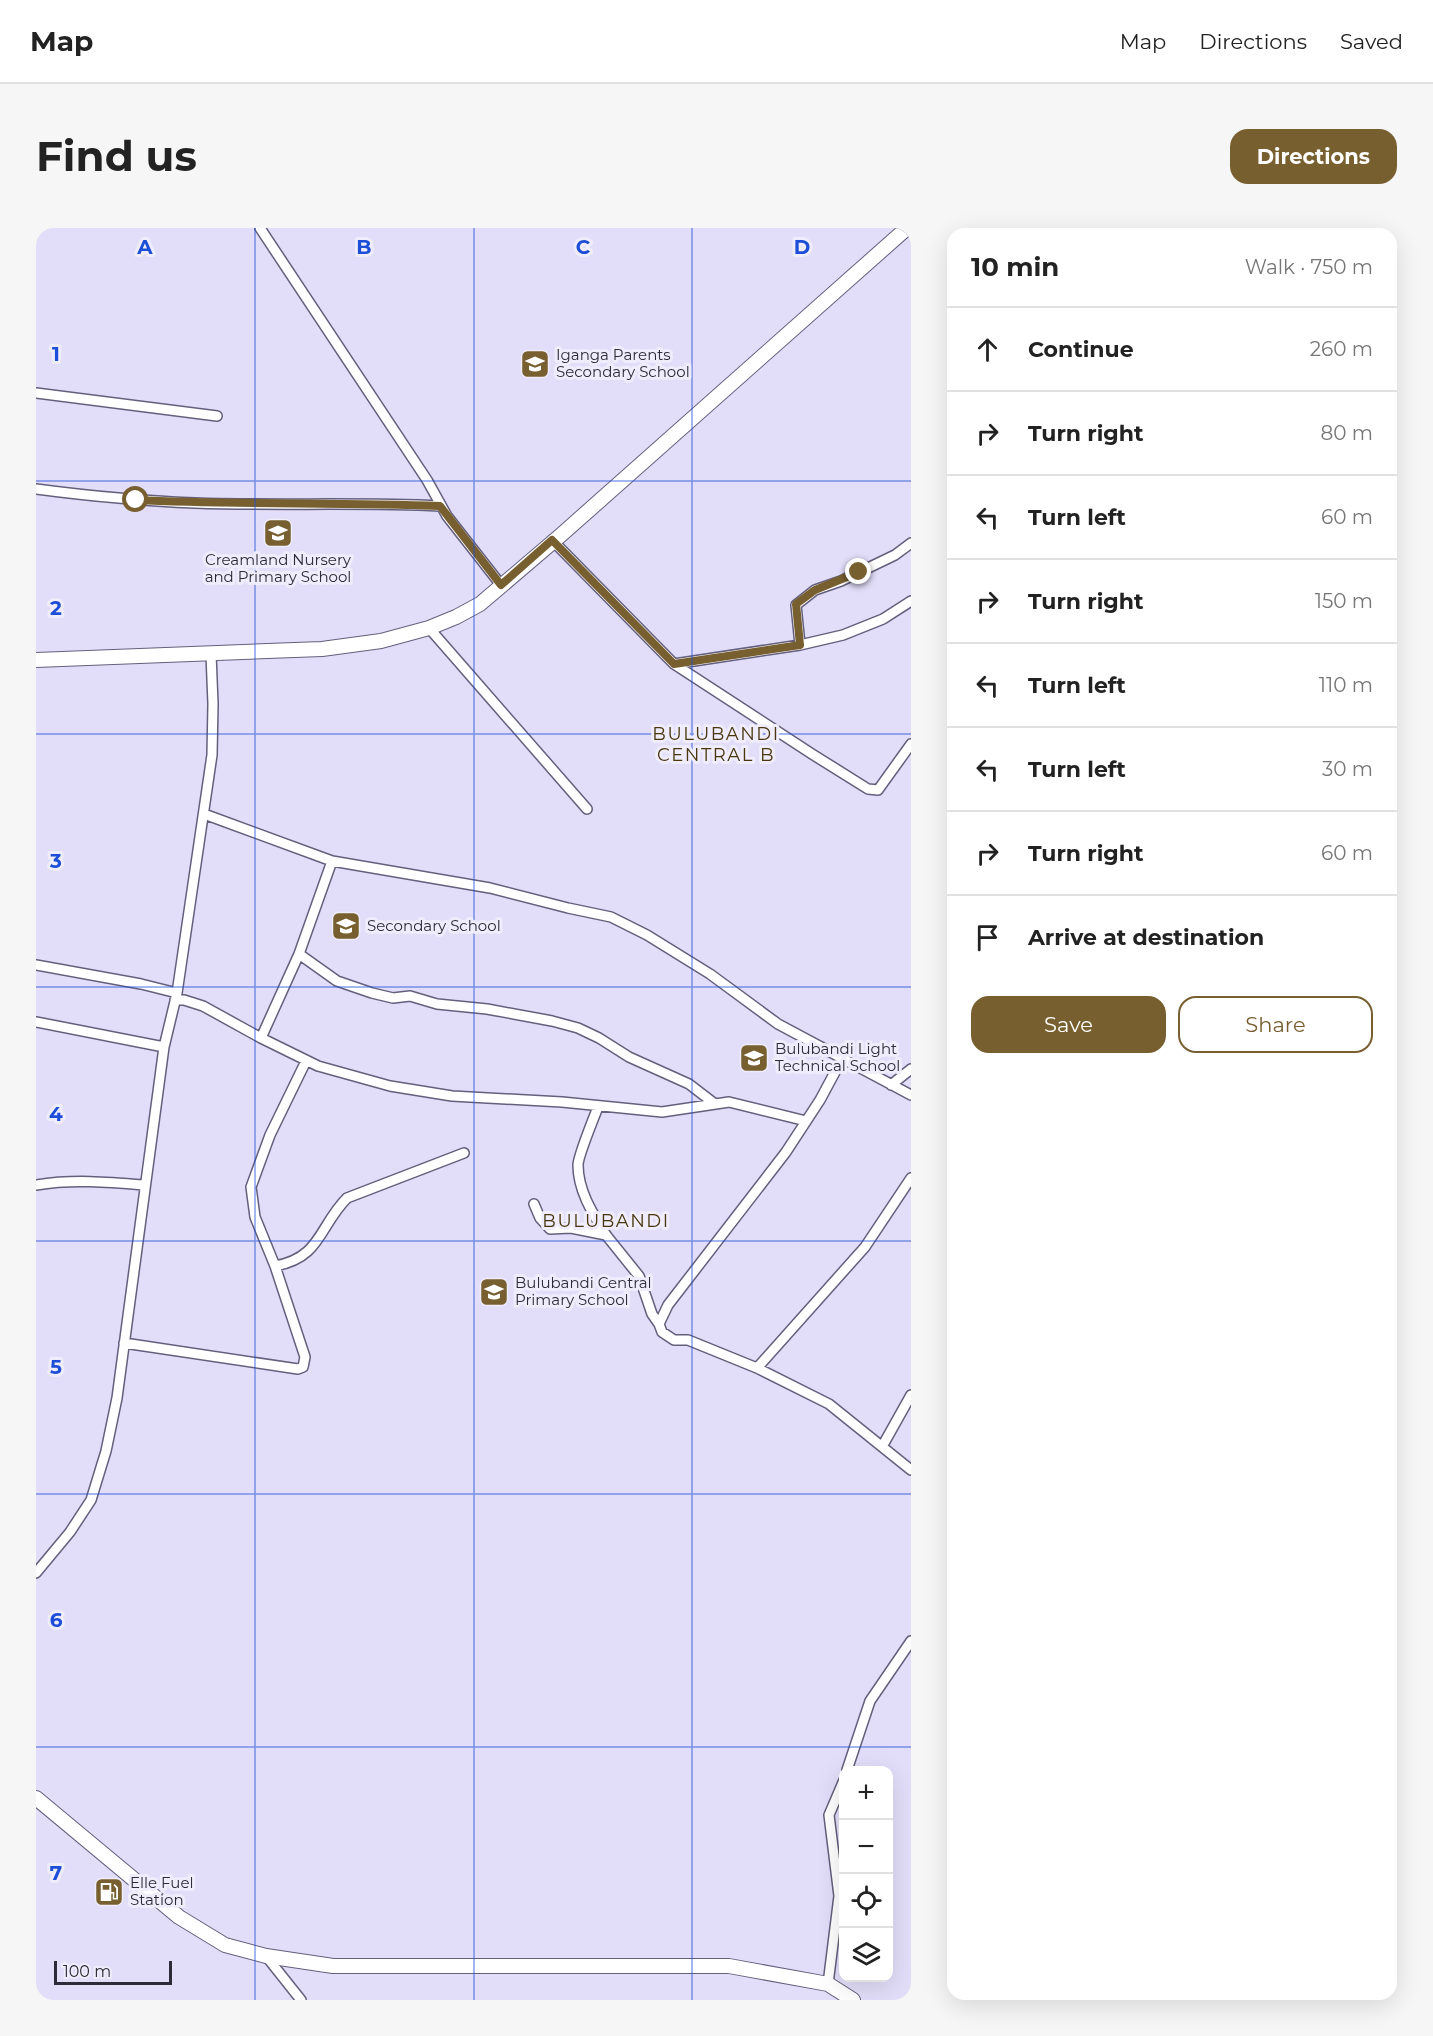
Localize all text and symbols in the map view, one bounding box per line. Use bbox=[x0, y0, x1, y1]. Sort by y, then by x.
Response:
text: Map bbox=[30, 24, 93, 58]
text: Map bbox=[1120, 29, 1166, 54]
text: Directions bbox=[1199, 29, 1307, 54]
text: Saved bbox=[1340, 29, 1403, 54]
button: Directions bbox=[1230, 129, 1397, 184]
text: Find us bbox=[36, 130, 197, 182]
text: A bbox=[136, 235, 153, 259]
text: B bbox=[356, 235, 372, 259]
text: C bbox=[576, 235, 591, 259]
text: D bbox=[794, 235, 810, 259]
text: 10 min bbox=[971, 251, 1059, 283]
text: Walk · 750 m bbox=[1245, 255, 1373, 279]
icon: ahead bbox=[971, 333, 1004, 366]
text: Continue bbox=[1028, 336, 1134, 363]
text: 260 m bbox=[1310, 337, 1373, 361]
text: 1 bbox=[52, 342, 60, 366]
place label: Iganga Parents Secondary School bbox=[556, 345, 690, 381]
school or university icon: Iganga Parents Secondary School bbox=[519, 348, 551, 380]
icon: right bbox=[971, 417, 1004, 450]
text: Turn right bbox=[1028, 420, 1143, 447]
text: 80 m bbox=[1321, 421, 1373, 445]
route start bbox=[122, 486, 148, 512]
icon: left bbox=[971, 501, 1004, 534]
text: Turn left bbox=[1028, 504, 1126, 531]
text: 60 m bbox=[1321, 505, 1373, 529]
school or university icon: Creamland Nursery and Primary School bbox=[262, 517, 294, 549]
place label: Creamland Nursery and Primary School bbox=[205, 550, 352, 586]
route end bbox=[845, 558, 871, 584]
icon: right bbox=[971, 585, 1004, 618]
text: Turn right bbox=[1028, 588, 1143, 615]
text: 150 m bbox=[1315, 589, 1373, 613]
text: 2 bbox=[50, 596, 62, 620]
icon: left bbox=[971, 669, 1004, 702]
text: Turn left bbox=[1028, 672, 1126, 699]
text: 110 m bbox=[1319, 673, 1373, 697]
district label: BULUBANDI CENTRAL B bbox=[652, 723, 780, 766]
icon: left bbox=[971, 753, 1004, 786]
text: Turn left bbox=[1028, 756, 1126, 783]
text: 30 m bbox=[1322, 757, 1373, 781]
icon: right bbox=[971, 837, 1004, 870]
text: Turn right bbox=[1028, 840, 1143, 867]
text: 60 m bbox=[1321, 841, 1373, 865]
text: 3 bbox=[49, 849, 62, 873]
school or university icon: Secondary School bbox=[330, 910, 362, 942]
place label: Secondary School bbox=[367, 916, 501, 935]
icon: arrive bbox=[971, 921, 1004, 954]
text: Arrive at destination bbox=[1028, 924, 1264, 951]
button: Save bbox=[971, 996, 1166, 1053]
button: Share bbox=[1178, 996, 1373, 1053]
place label: Bulubandi Light Technical School bbox=[775, 1039, 900, 1075]
school or university icon: Bulubandi Light Technical School bbox=[738, 1042, 770, 1074]
text: 4 bbox=[49, 1102, 63, 1126]
district label: BULUBANDI bbox=[542, 1210, 670, 1232]
place label: Bulubandi Central Primary School bbox=[515, 1273, 652, 1309]
school or university icon: Bulubandi Central Primary School bbox=[478, 1276, 510, 1308]
text: 5 bbox=[50, 1355, 62, 1379]
text: 6 bbox=[50, 1608, 63, 1632]
map controls bbox=[839, 1766, 893, 1982]
button: + bbox=[839, 1766, 893, 1820]
button: − bbox=[839, 1820, 893, 1874]
text: 7 bbox=[50, 1861, 62, 1885]
place label: Elle Fuel Station bbox=[130, 1873, 194, 1909]
button: locate bbox=[839, 1874, 893, 1928]
fuel station icon: Elle Fuel Station bbox=[93, 1876, 125, 1908]
button: layers bbox=[839, 1928, 893, 1982]
scale bar bbox=[54, 1958, 172, 1986]
text: 100 m bbox=[63, 1962, 111, 1981]

